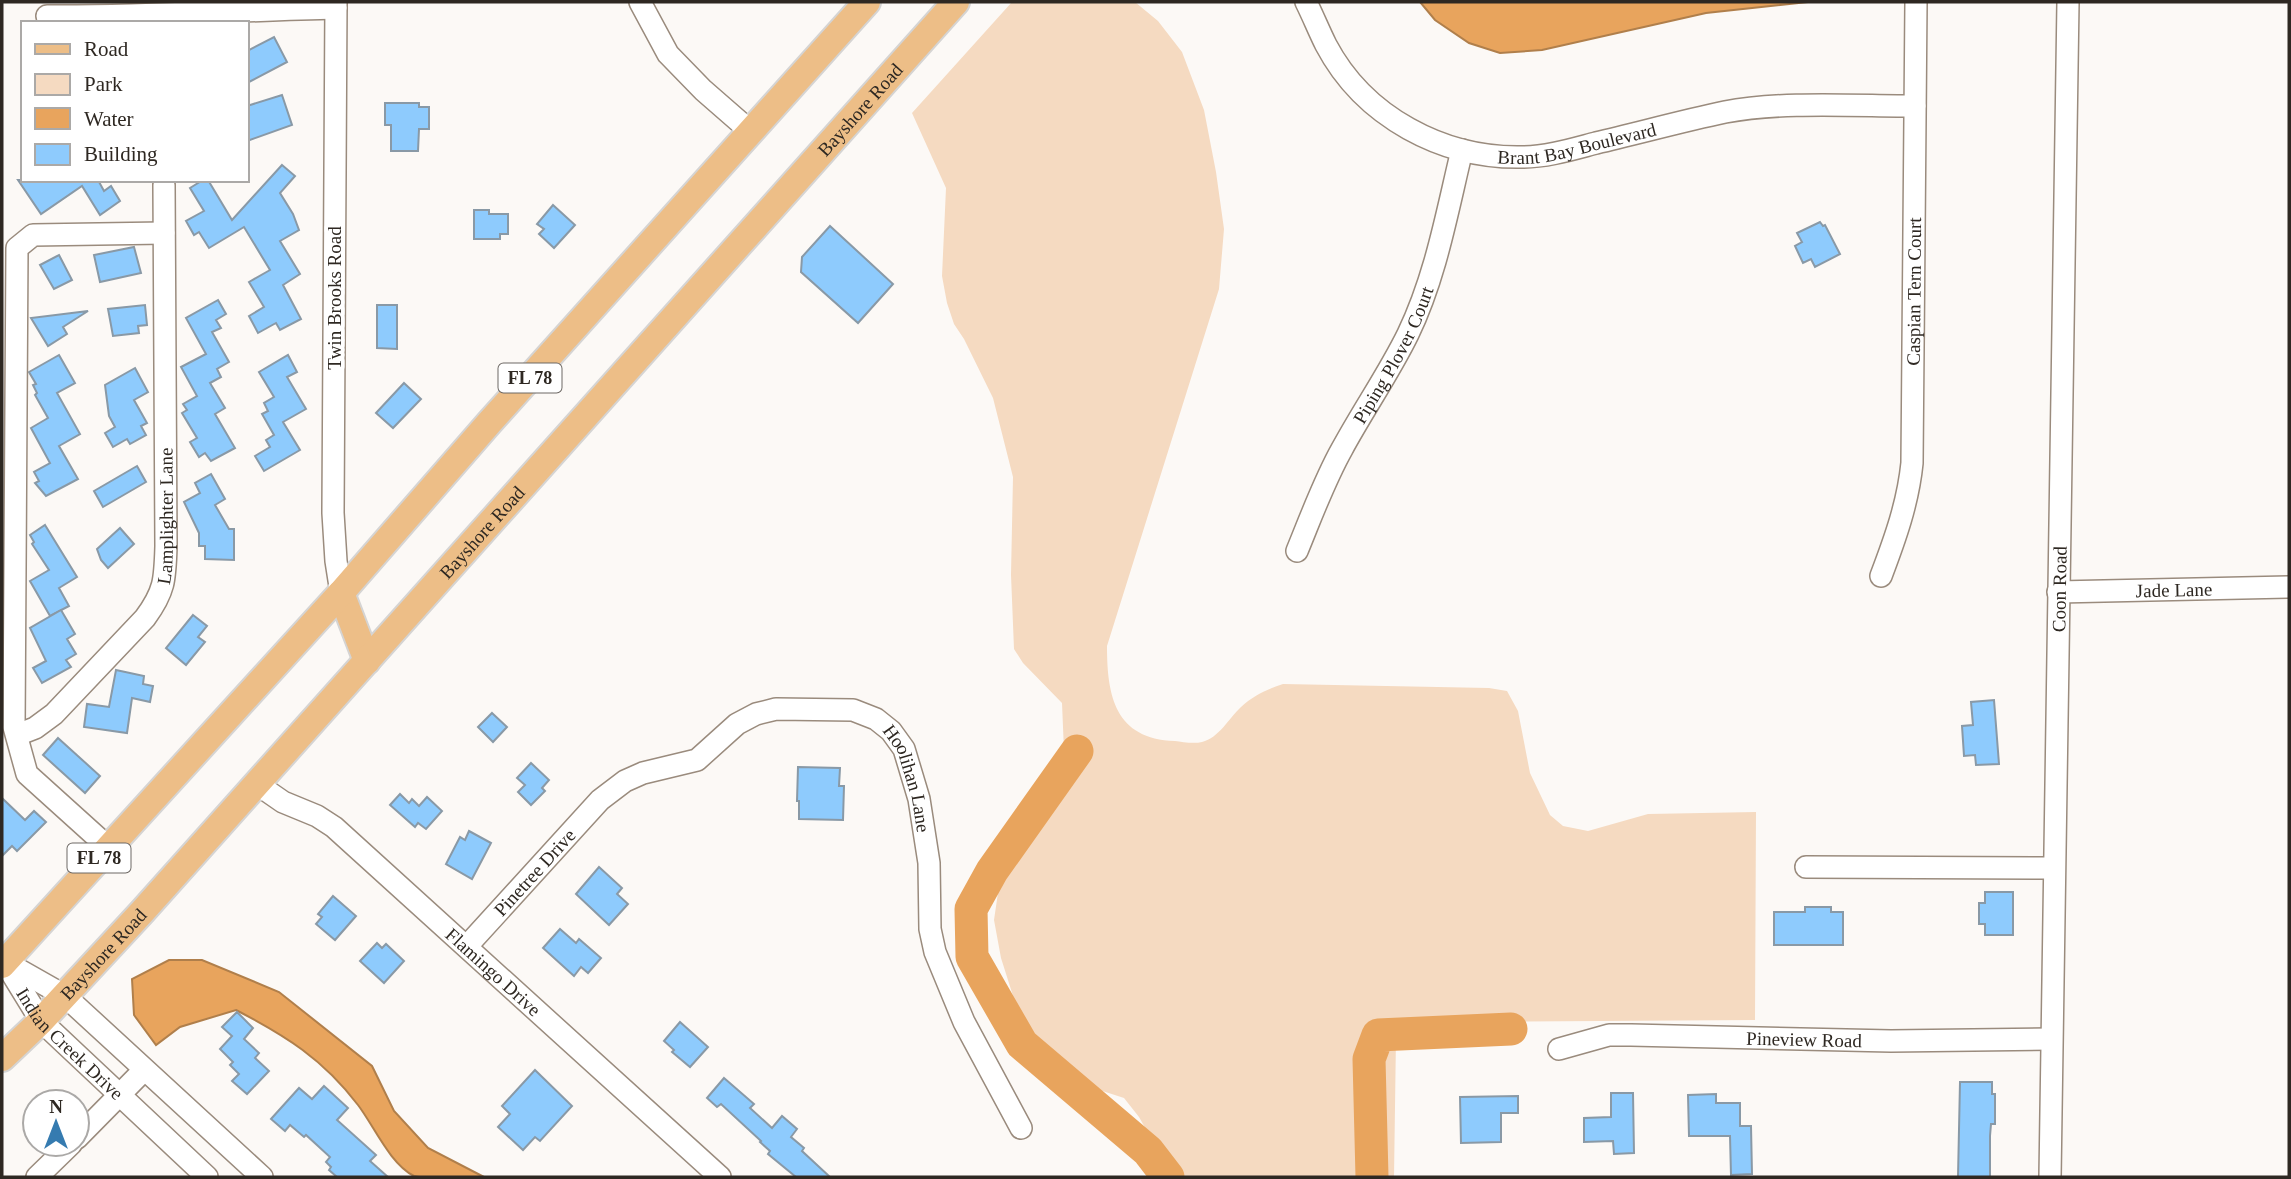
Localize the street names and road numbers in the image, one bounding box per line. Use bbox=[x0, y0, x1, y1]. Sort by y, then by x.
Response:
street label: Bayshore Road bbox=[813, 59, 907, 160]
street label: Brant Bay Boulevard bbox=[1497, 118, 1659, 168]
street label: Caspian Tern Court bbox=[1902, 217, 1925, 366]
street label: Twin Brooks Road bbox=[324, 226, 345, 370]
street label: Piping Plover Court bbox=[1349, 283, 1437, 427]
road number: FL 78 bbox=[498, 364, 562, 392]
street label: Lamplighter Lane bbox=[153, 448, 177, 586]
street label: Bayshore Road bbox=[435, 481, 529, 583]
street label: Coon Road bbox=[2048, 545, 2070, 632]
street label: Jade Lane bbox=[2135, 578, 2212, 601]
street label: Hoolihan Lane bbox=[879, 720, 935, 834]
street label: Pinetree Drive bbox=[489, 824, 579, 920]
road number: FL 78 bbox=[68, 844, 130, 872]
street label: Bayshore Road bbox=[56, 904, 151, 1004]
street label: Flamingo Drive bbox=[442, 923, 545, 1020]
street label: Indian Creek Drive bbox=[13, 984, 128, 1104]
street label: Pineview Road bbox=[1746, 1027, 1863, 1051]

